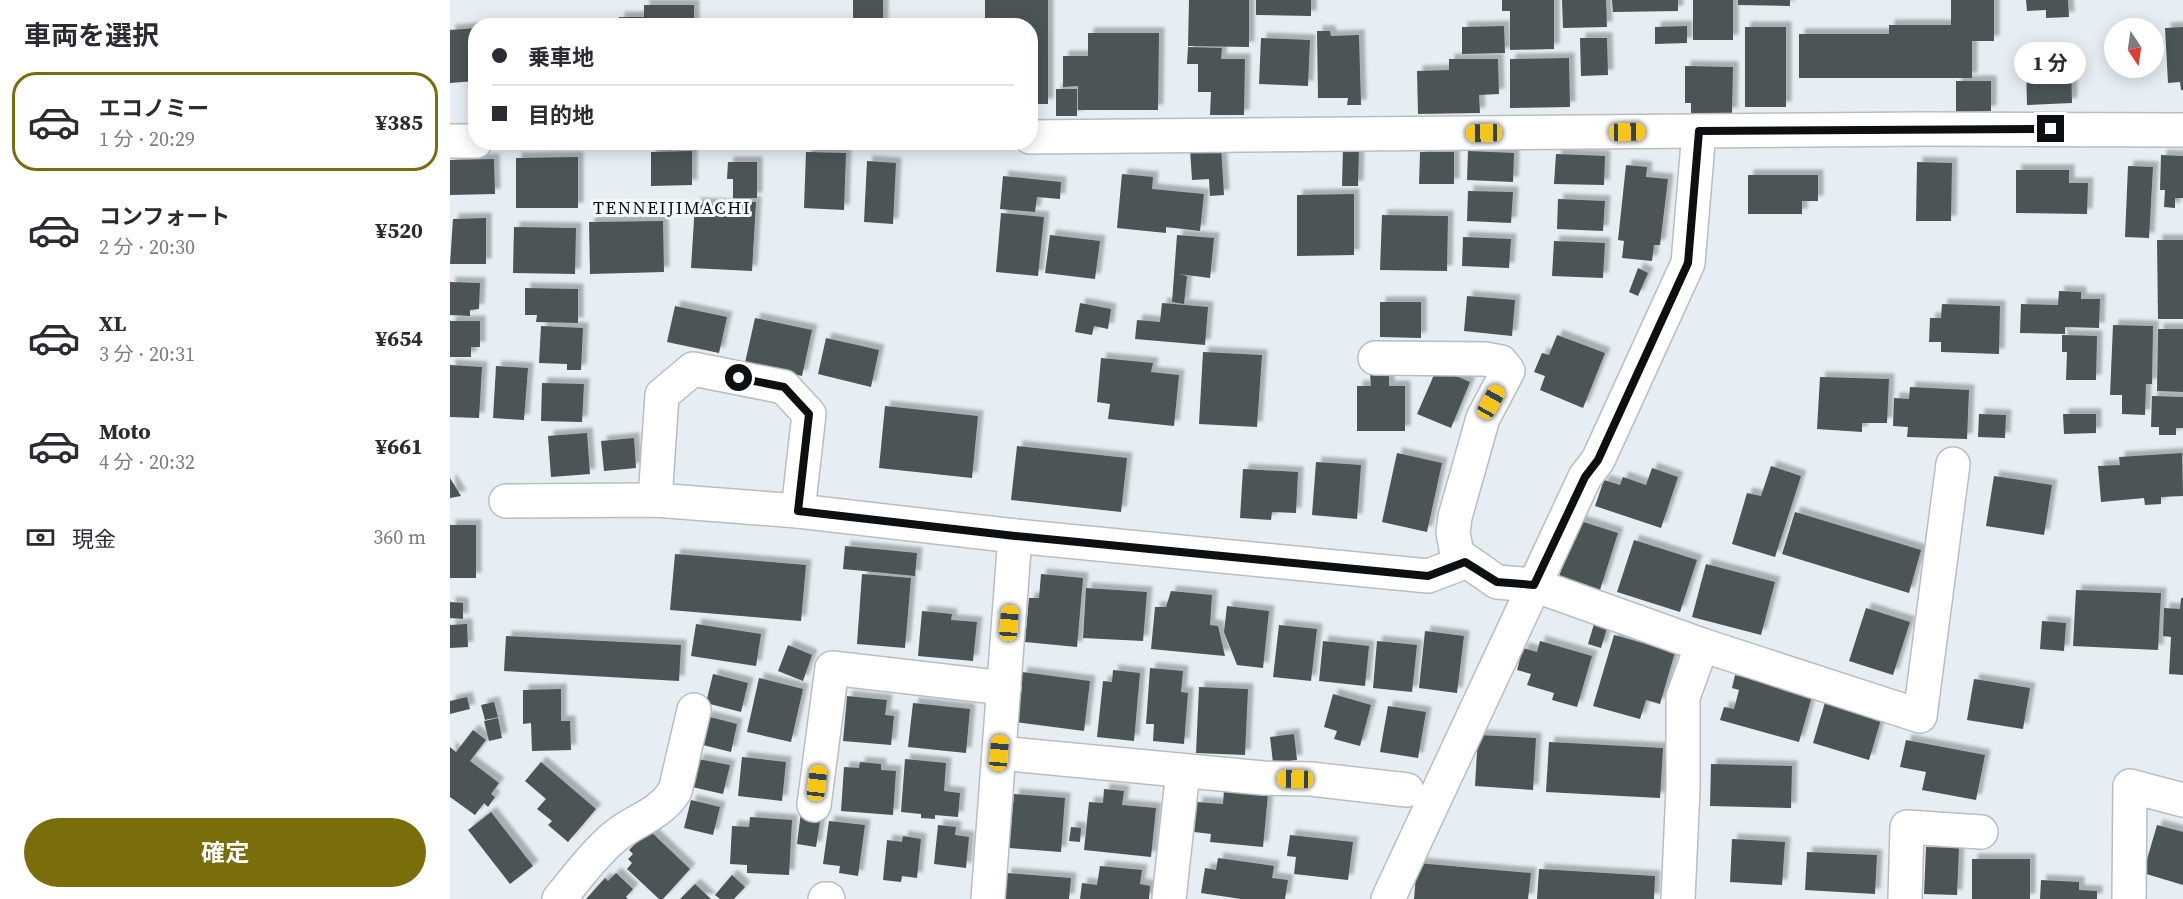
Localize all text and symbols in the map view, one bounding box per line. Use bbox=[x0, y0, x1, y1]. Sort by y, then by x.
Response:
text: 車両を選択 bbox=[24, 17, 159, 54]
north arrow bbox=[2104, 18, 2164, 78]
map controls bbox=[2104, 18, 2164, 78]
text: 乗車地 bbox=[528, 42, 594, 72]
callout: 1 分 bbox=[2015, 42, 2087, 84]
text: 1 分 bbox=[2032, 49, 2068, 77]
text: エコノミー bbox=[99, 93, 209, 123]
icon: car bbox=[27, 95, 81, 149]
text: 目的地 bbox=[528, 100, 594, 130]
text: ¥385 bbox=[375, 107, 423, 137]
route end bbox=[2037, 115, 2064, 142]
car bbox=[1609, 123, 1645, 141]
car bbox=[1466, 124, 1502, 142]
text: 1 分 · 20:29 bbox=[99, 125, 195, 153]
district label: TENNEIJIMACHI bbox=[593, 195, 751, 220]
text: コンフォート bbox=[99, 201, 230, 231]
icon: car bbox=[27, 203, 81, 257]
text: ¥520 bbox=[375, 215, 423, 245]
text: 2 分 · 20:30 bbox=[99, 233, 195, 261]
text: XL bbox=[99, 308, 126, 338]
icon: car bbox=[27, 311, 81, 365]
text: ¥654 bbox=[375, 323, 423, 353]
text: 3 分 · 20:31 bbox=[99, 340, 195, 368]
route start bbox=[725, 364, 752, 391]
car bbox=[1474, 382, 1508, 422]
text: Moto bbox=[99, 416, 151, 446]
icon: car bbox=[27, 419, 81, 473]
text: ¥661 bbox=[375, 431, 423, 461]
text: 4 分 · 20:32 bbox=[99, 448, 195, 476]
icon: cash bbox=[24, 521, 57, 554]
text: 360 m bbox=[373, 523, 426, 551]
text: 現金 bbox=[72, 524, 116, 554]
car bbox=[999, 604, 1019, 642]
car bbox=[988, 734, 1010, 772]
car bbox=[806, 764, 828, 802]
car bbox=[1277, 770, 1313, 788]
button: 確定 bbox=[24, 818, 426, 887]

